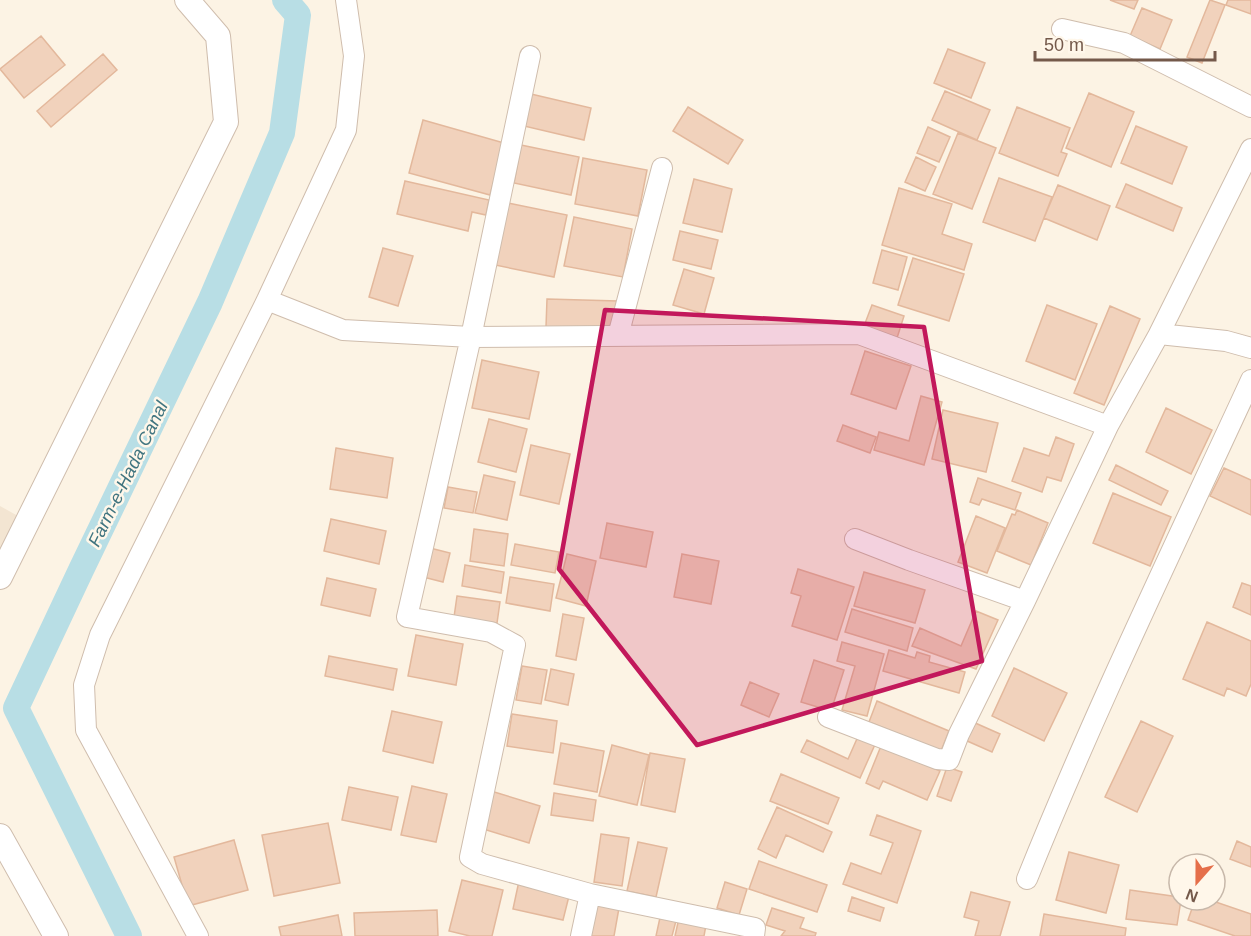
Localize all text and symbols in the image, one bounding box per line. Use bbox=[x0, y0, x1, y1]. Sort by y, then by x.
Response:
scale bar bbox=[1035, 24, 1215, 62]
text: 50 m bbox=[1044, 35, 1084, 55]
water label: Farm-e-Hada Canal bbox=[84, 397, 172, 550]
north arrow bbox=[1167, 852, 1227, 912]
text: N bbox=[1183, 886, 1200, 906]

